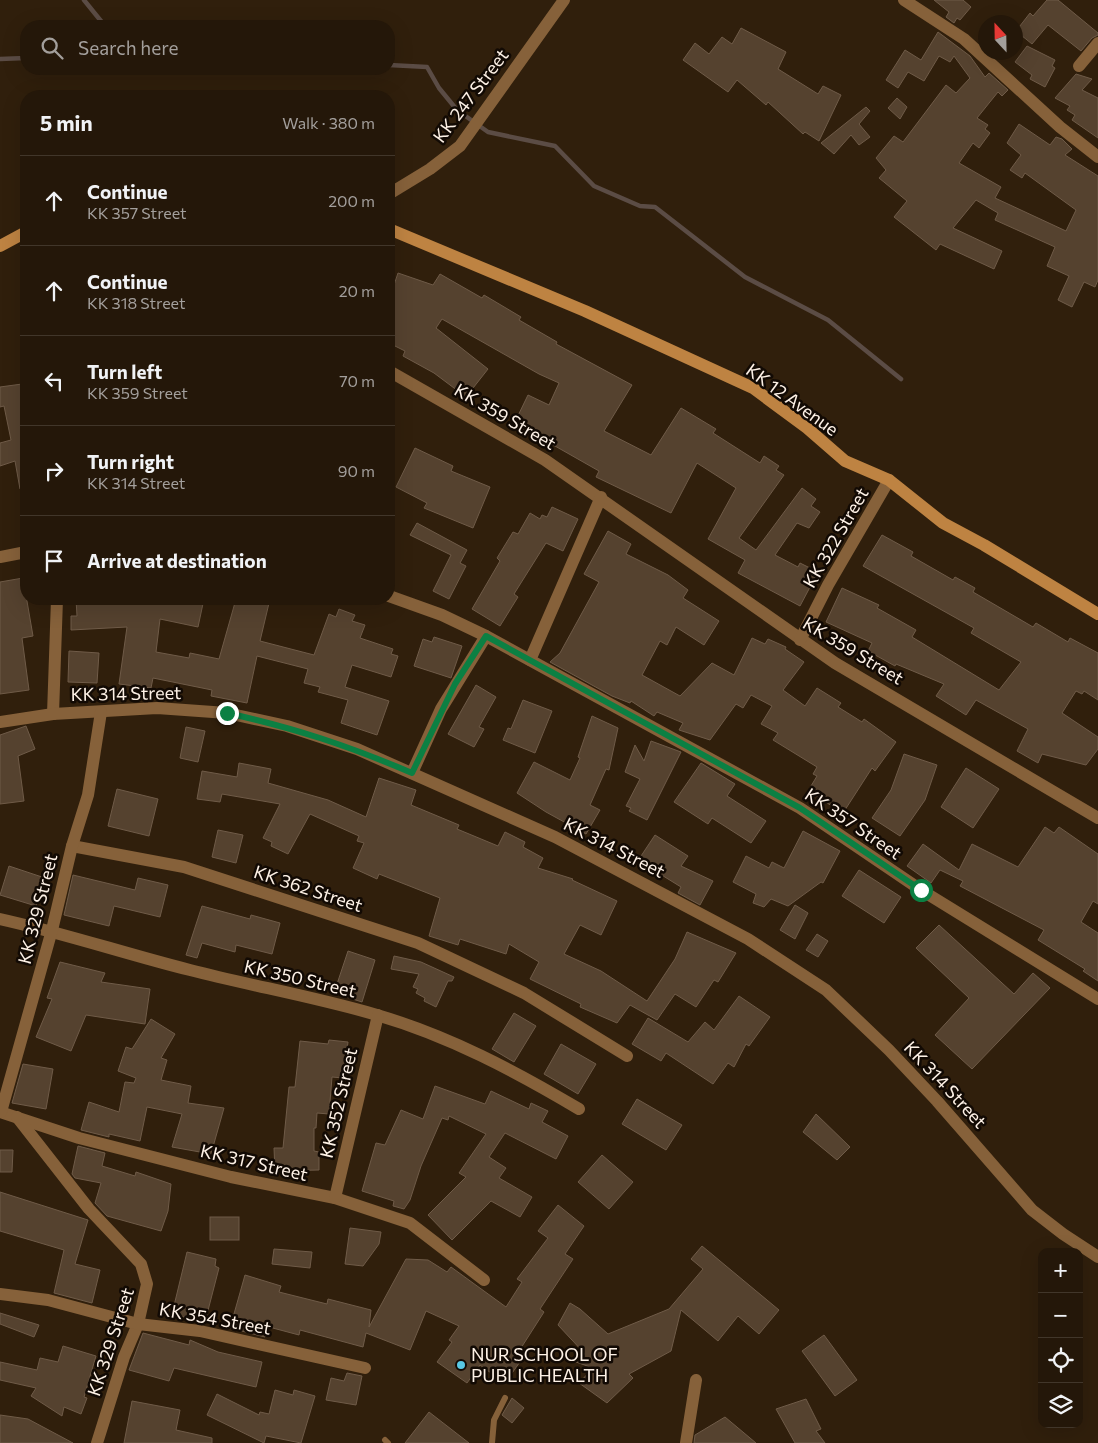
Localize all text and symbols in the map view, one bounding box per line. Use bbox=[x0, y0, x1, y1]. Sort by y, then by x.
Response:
north arrow bbox=[978, 15, 1023, 60]
search box bbox=[20, 20, 395, 75]
icon: search bbox=[38, 34, 66, 62]
text: Search here bbox=[78, 36, 178, 59]
street label: KK 247 Street bbox=[428, 44, 513, 147]
text: 5 min bbox=[40, 110, 93, 135]
text: Walk · 380 m bbox=[282, 113, 375, 132]
text: Continue bbox=[87, 180, 167, 203]
icon: ahead bbox=[40, 187, 68, 215]
text: 200 m bbox=[328, 191, 375, 210]
text: KK 357 Street bbox=[87, 203, 187, 222]
text: Continue bbox=[87, 270, 167, 293]
icon: ahead bbox=[40, 277, 68, 305]
text: 20 m bbox=[339, 281, 375, 300]
text: KK 318 Street bbox=[87, 293, 186, 312]
street label: KK 12 Avenue bbox=[742, 358, 843, 440]
text: Turn left bbox=[87, 360, 162, 383]
icon: left bbox=[40, 367, 68, 395]
text: 70 m bbox=[339, 371, 375, 390]
street label: KK 359 Street bbox=[451, 378, 560, 454]
text: KK 359 Street bbox=[87, 383, 188, 402]
text: Turn right bbox=[87, 450, 174, 473]
icon: right bbox=[40, 457, 68, 485]
text: 90 m bbox=[338, 461, 375, 480]
text: KK 314 Street bbox=[87, 473, 185, 492]
street label: KK 322 Street bbox=[798, 483, 873, 592]
icon: arrive bbox=[40, 547, 68, 575]
text: Arrive at destination bbox=[87, 549, 267, 572]
street label: KK 359 Street bbox=[799, 611, 908, 689]
street label: KK 314 Street bbox=[70, 681, 182, 705]
route end bbox=[216, 702, 239, 725]
street label: KK 357 Street bbox=[801, 783, 906, 864]
street label: KK 314 Street bbox=[560, 812, 669, 882]
street label: KK 329 Street bbox=[13, 851, 61, 966]
street label: KK 362 Street bbox=[251, 860, 365, 916]
route start bbox=[910, 879, 933, 902]
street label: KK 350 Street bbox=[242, 954, 358, 1002]
street label: KK 314 Street bbox=[900, 1036, 992, 1132]
street label: KK 352 Street bbox=[315, 1045, 361, 1160]
street label: KK 317 Street bbox=[198, 1139, 310, 1185]
map controls bbox=[1038, 1248, 1083, 1428]
button: + bbox=[1038, 1248, 1083, 1293]
street label: KK 329 Street bbox=[82, 1285, 138, 1399]
button: − bbox=[1038, 1293, 1083, 1338]
street label: KK 354 Street bbox=[157, 1297, 273, 1339]
button: locate bbox=[1038, 1338, 1083, 1383]
place label: NUR SCHOOL OF PUBLIC HEALTH bbox=[471, 1343, 618, 1386]
marker: NUR SCHOOL OF PUBLIC HEALTH bbox=[455, 1359, 467, 1371]
button: layers bbox=[1038, 1383, 1083, 1428]

